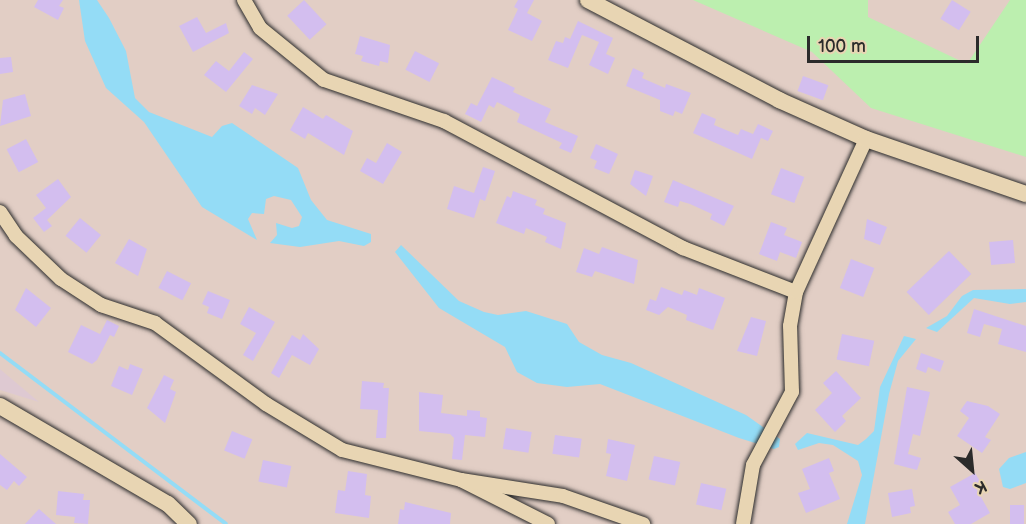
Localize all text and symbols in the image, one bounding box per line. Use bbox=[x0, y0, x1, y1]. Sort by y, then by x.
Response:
scale bar bbox=[810, 24, 982, 62]
text: 100 m bbox=[818, 36, 866, 57]
north arrow bbox=[942, 440, 1002, 500]
text: K bbox=[971, 476, 990, 497]

